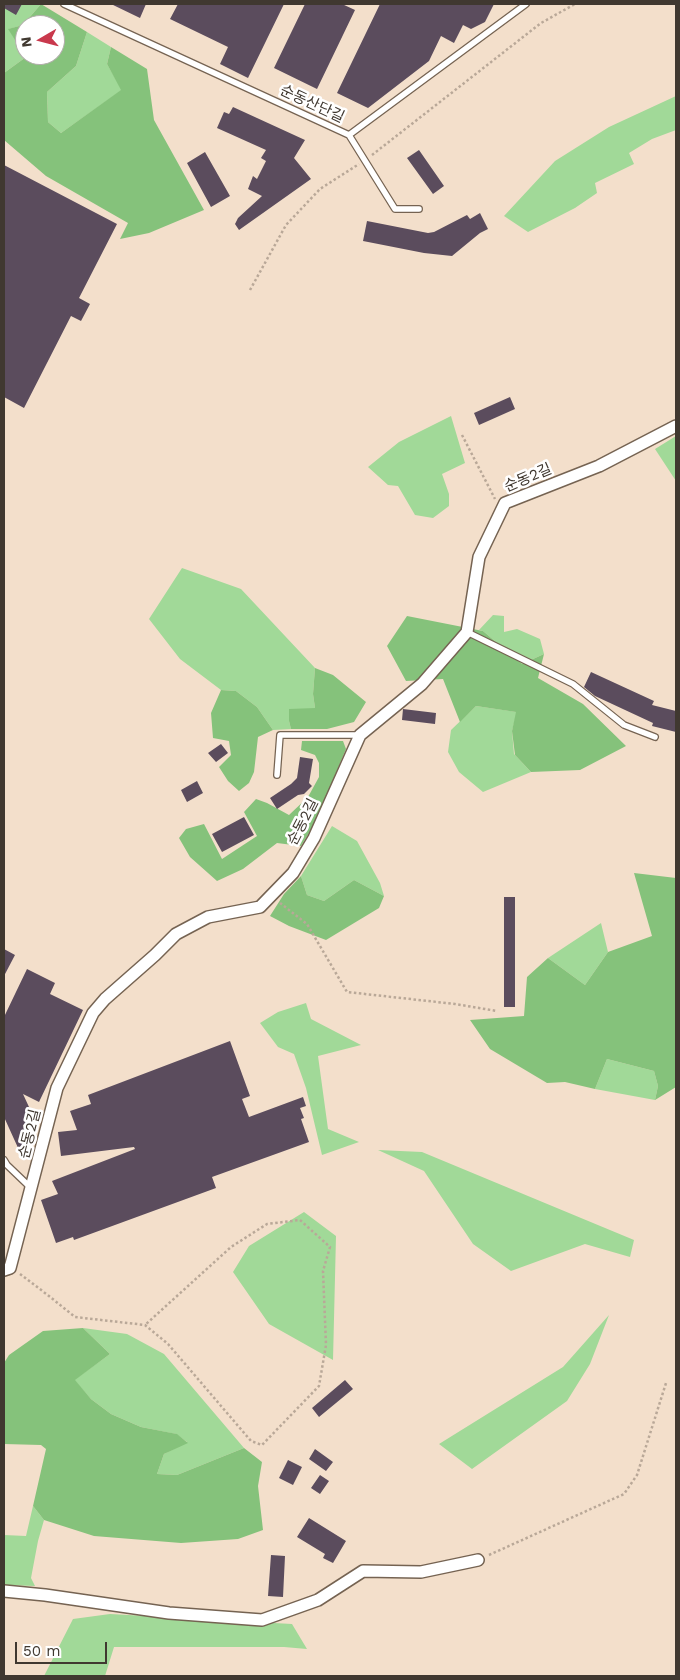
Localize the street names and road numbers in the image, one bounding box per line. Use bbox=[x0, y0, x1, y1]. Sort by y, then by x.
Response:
street label: 순동산단길 bbox=[277, 81, 347, 127]
street label: 순동2길 bbox=[501, 460, 555, 496]
street label: 순동2길 bbox=[284, 796, 322, 848]
street label: 순동2길 bbox=[15, 1107, 45, 1161]

